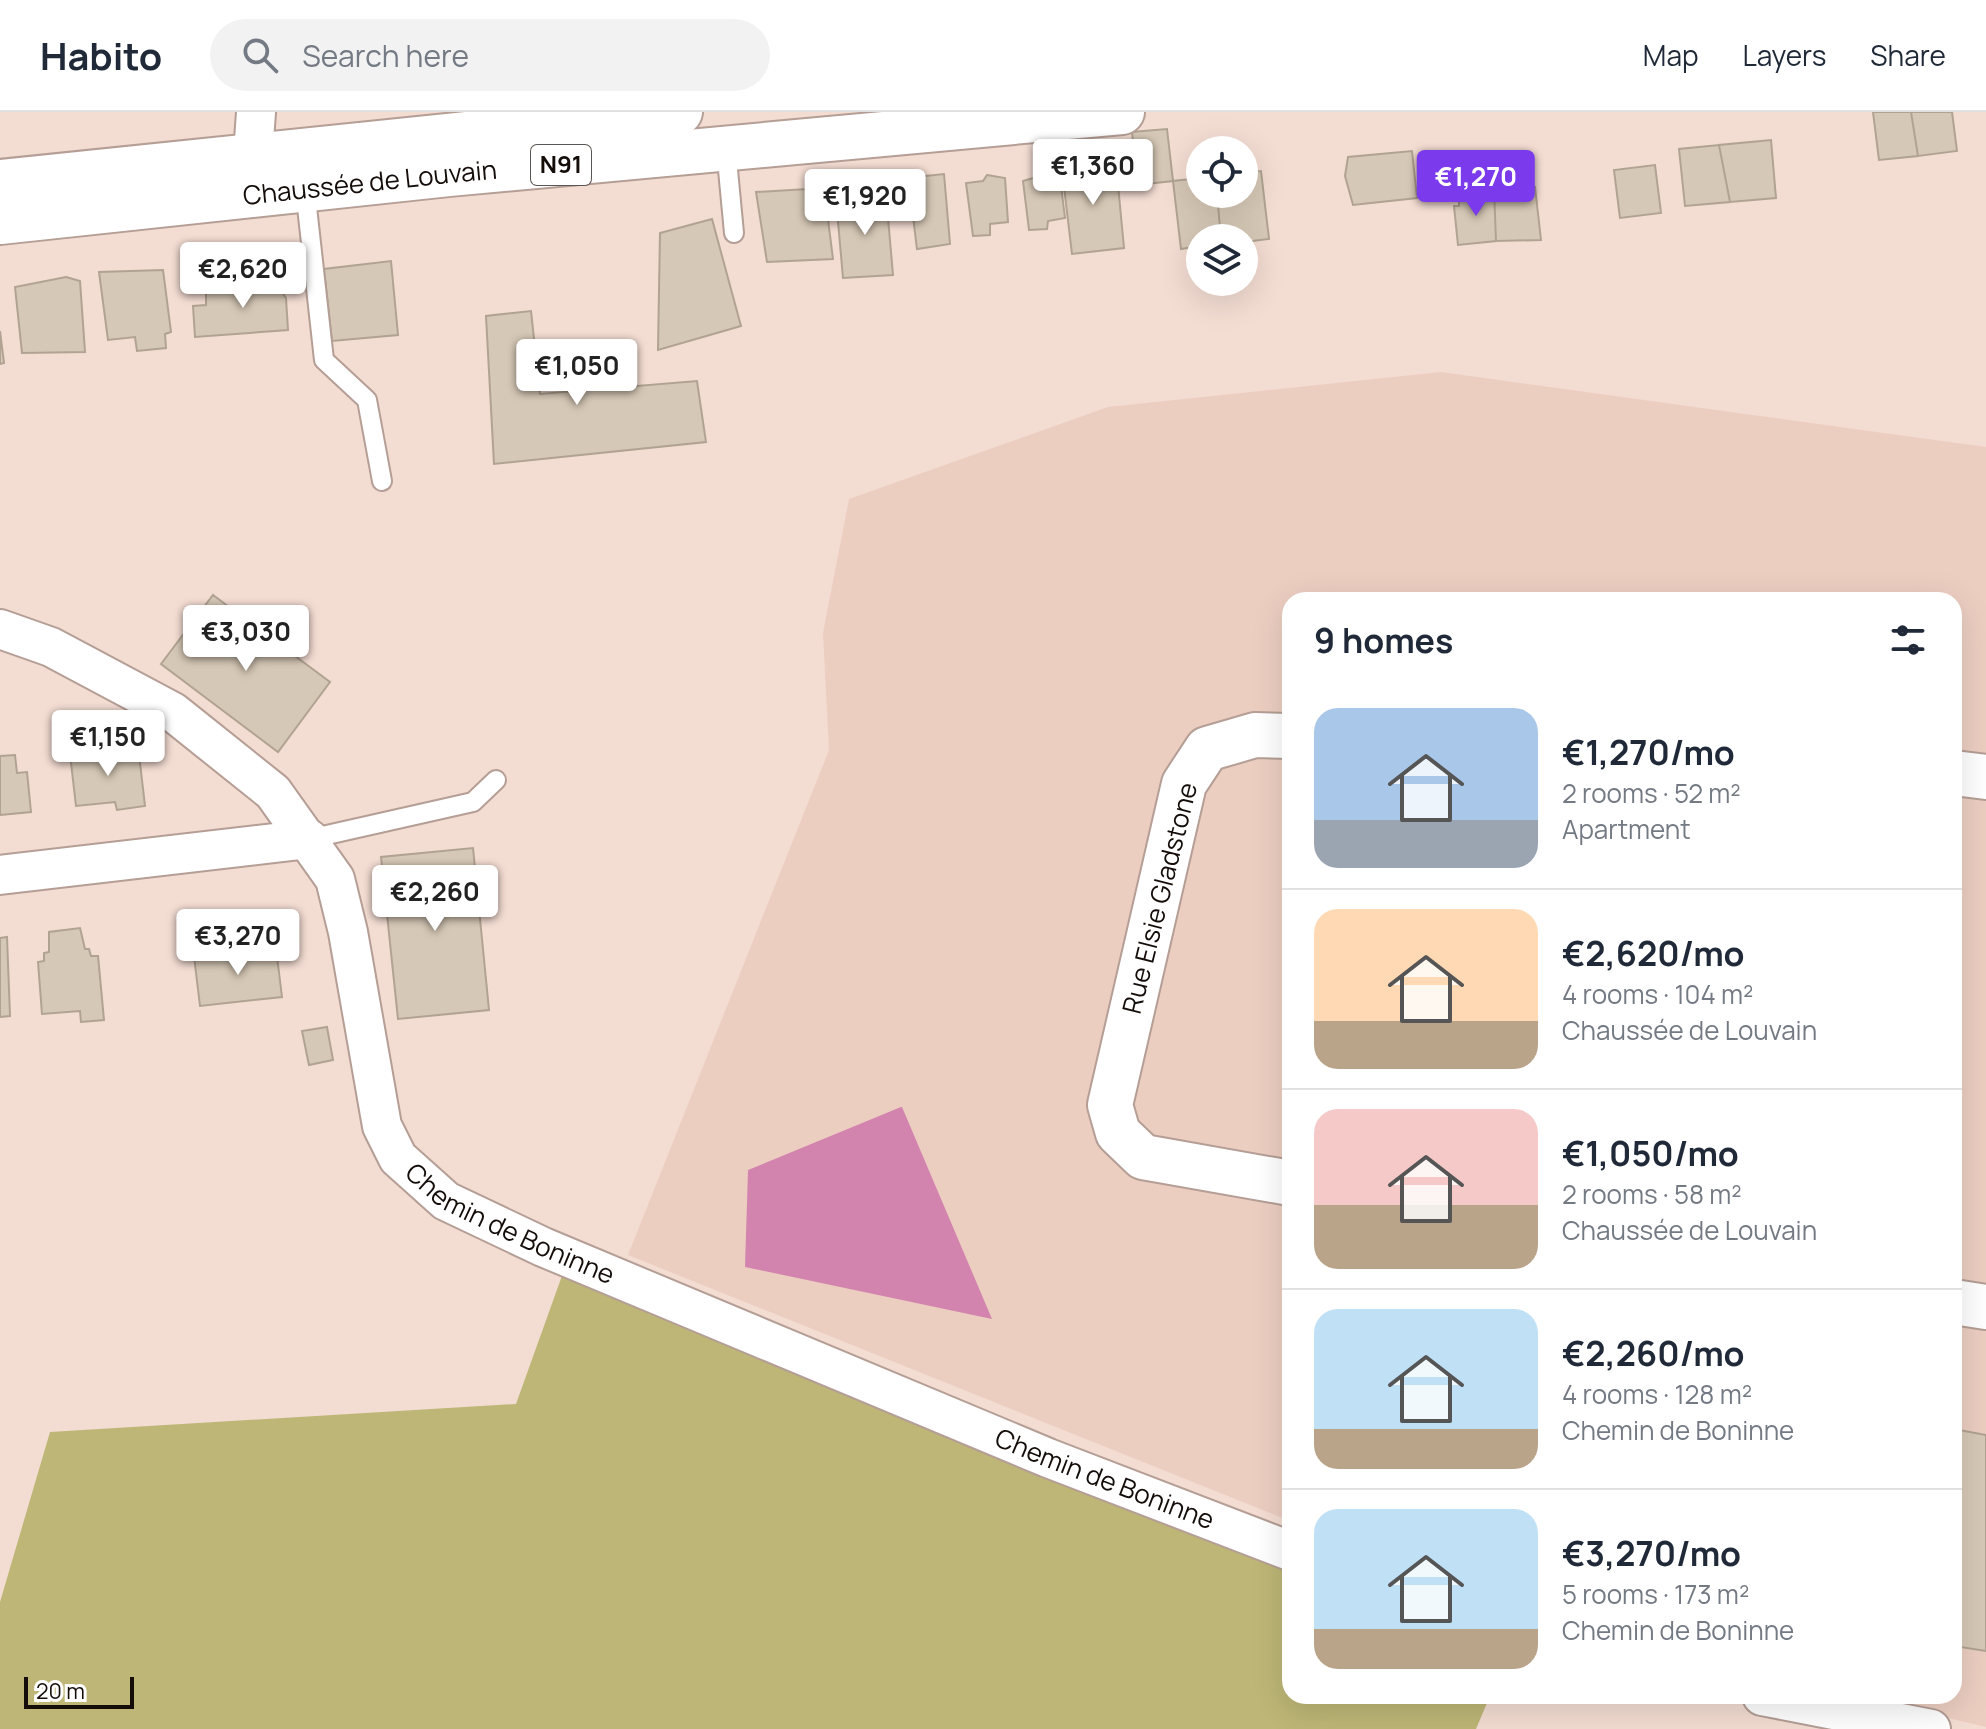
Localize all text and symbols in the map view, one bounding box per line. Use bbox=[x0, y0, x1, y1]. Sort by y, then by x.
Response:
search box bbox=[210, 19, 770, 91]
text: Habito bbox=[40, 29, 162, 81]
icon: search bbox=[238, 33, 282, 77]
text: Search here bbox=[302, 35, 469, 76]
text: Map bbox=[1643, 36, 1699, 74]
text: Layers bbox=[1743, 36, 1826, 74]
text: Share bbox=[1870, 36, 1946, 74]
map controls bbox=[1186, 136, 1258, 296]
button: locate bbox=[1186, 136, 1258, 208]
pin: €1,360 bbox=[1028, 139, 1158, 207]
road number: N91 bbox=[531, 145, 591, 185]
text: €1,360 bbox=[1051, 147, 1135, 183]
pin: €1,270 bbox=[1411, 150, 1541, 218]
street label: Chaussée de Louvain bbox=[241, 151, 498, 213]
text: €1,270 bbox=[1435, 158, 1517, 194]
pin: €1,920 bbox=[800, 169, 930, 237]
text: €1,920 bbox=[823, 177, 907, 213]
button: layers bbox=[1186, 224, 1258, 296]
pin: €2,620 bbox=[178, 242, 308, 310]
text: €2,620 bbox=[198, 250, 288, 286]
pin: €1,050 bbox=[512, 339, 642, 407]
text: €1,050 bbox=[534, 347, 620, 383]
pin: €3,030 bbox=[181, 605, 311, 673]
text: €3,030 bbox=[201, 613, 291, 649]
text: 9 homes bbox=[1314, 617, 1453, 663]
icon: filters bbox=[1886, 618, 1930, 662]
pin: €1,150 bbox=[43, 710, 173, 778]
text: €1,150 bbox=[70, 718, 146, 754]
text: €1,270/mo bbox=[1562, 729, 1735, 775]
icon: home bbox=[1378, 740, 1474, 836]
text: 2 rooms · 52 m² bbox=[1562, 775, 1741, 811]
street label: Rue Elsie Gladstone bbox=[1113, 778, 1205, 1017]
text: Apartment bbox=[1562, 811, 1691, 847]
pin: €2,260 bbox=[370, 865, 500, 933]
text: €2,260 bbox=[390, 873, 480, 909]
pin: €3,270 bbox=[173, 909, 303, 977]
text: €3,270 bbox=[194, 917, 282, 953]
text: €2,620/mo bbox=[1562, 930, 1745, 976]
icon: home bbox=[1378, 941, 1474, 1037]
text: 4 rooms · 104 m² bbox=[1562, 976, 1753, 1012]
text: Chaussée de Louvain bbox=[1562, 1012, 1817, 1048]
text: €1,050/mo bbox=[1562, 1130, 1739, 1176]
icon: home bbox=[1378, 1141, 1474, 1237]
street label: Chemin de Boninne bbox=[398, 1154, 620, 1292]
text: 2 rooms · 58 m² bbox=[1562, 1176, 1742, 1212]
text: Chaussée de Louvain bbox=[1562, 1212, 1817, 1248]
text: €2,260/mo bbox=[1562, 1330, 1745, 1376]
icon: home bbox=[1378, 1341, 1474, 1437]
text: 4 rooms · 128 m² bbox=[1562, 1376, 1752, 1412]
text: Chemin de Boninne bbox=[1562, 1412, 1794, 1448]
street label: Chemin de Boninne bbox=[990, 1419, 1220, 1537]
text: €3,270/mo bbox=[1562, 1530, 1741, 1576]
icon: home bbox=[1378, 1541, 1474, 1637]
text: 5 rooms · 173 m² bbox=[1562, 1576, 1749, 1612]
text: Chemin de Boninne bbox=[1562, 1612, 1794, 1648]
scale bar bbox=[24, 1673, 134, 1709]
text: 20 m bbox=[36, 1676, 85, 1706]

